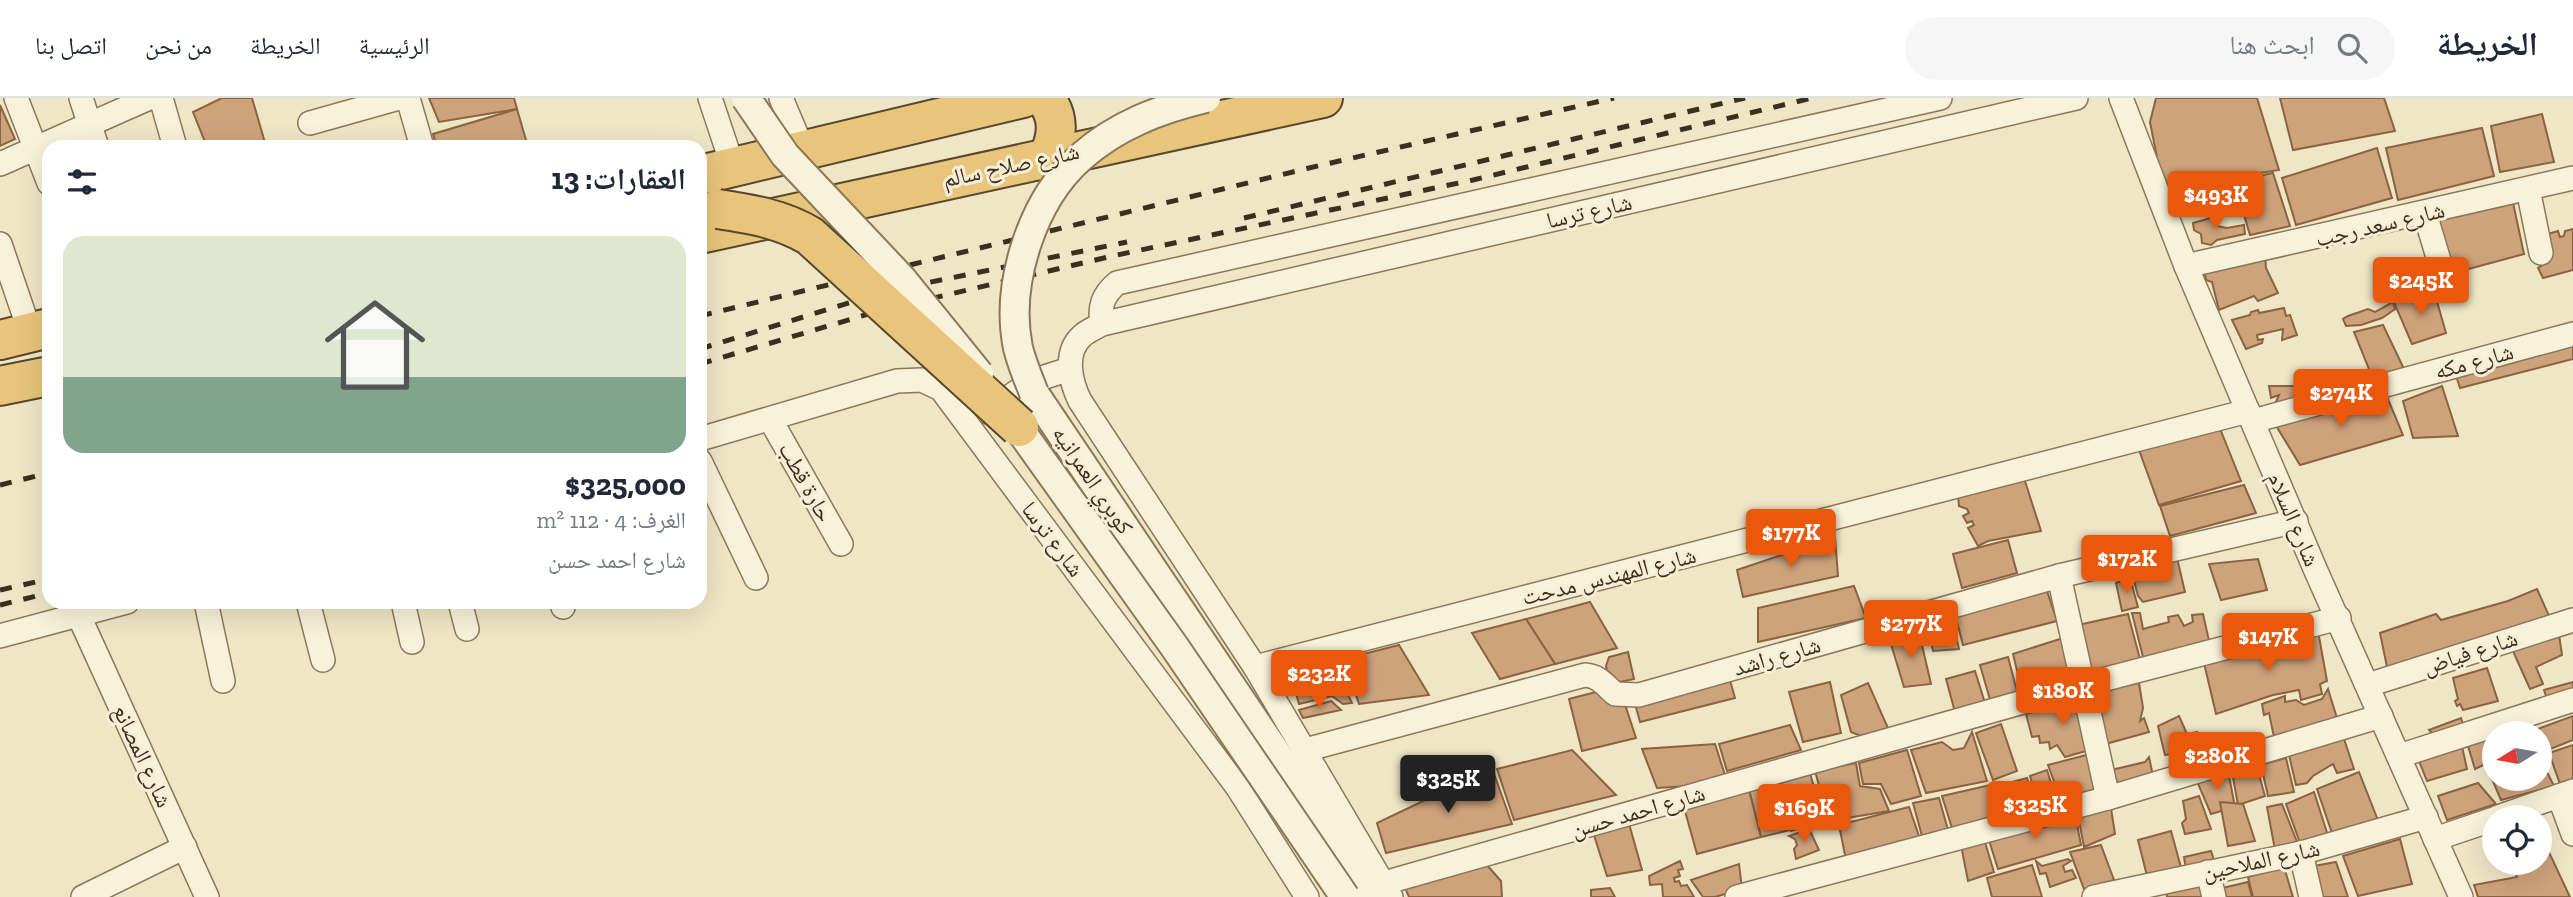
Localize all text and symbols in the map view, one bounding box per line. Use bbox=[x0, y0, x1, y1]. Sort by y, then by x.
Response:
search box bbox=[1905, 17, 2395, 80]
text: الخريطة bbox=[2437, 24, 2538, 63]
text: ابحث هنا bbox=[2230, 29, 2315, 61]
icon: search bbox=[2333, 29, 2371, 67]
text: اتصل بنا bbox=[35, 31, 107, 60]
text: من نحن bbox=[145, 31, 212, 60]
text: الخريطة bbox=[250, 31, 321, 60]
text: الرئيسية bbox=[359, 31, 430, 60]
street label: شارع صلاح سالم bbox=[940, 137, 1082, 195]
text: العقارات: 13 bbox=[551, 161, 686, 197]
icon: filters bbox=[63, 163, 101, 201]
pin: $493K bbox=[2167, 172, 2265, 231]
text: $493K bbox=[2184, 180, 2248, 208]
street label: شارع ترسا bbox=[1543, 188, 1635, 235]
street label: شارع سعد رجب bbox=[2313, 196, 2448, 253]
pin: $245K bbox=[2372, 258, 2470, 317]
text: $245K bbox=[2389, 266, 2453, 294]
icon: home bbox=[312, 282, 438, 408]
street label: شارع مكه bbox=[2432, 337, 2517, 386]
pin: $274K bbox=[2292, 370, 2390, 429]
text: $274K bbox=[2309, 378, 2373, 406]
street label: كوبري العمرانيه bbox=[1043, 421, 1140, 543]
street label: حارة قطب bbox=[773, 437, 839, 527]
text: $325,000 bbox=[565, 467, 686, 503]
street label: شارع السلام bbox=[2260, 468, 2326, 571]
street label: شارع ترسا bbox=[1015, 496, 1090, 583]
text: الغرف: 4 · 112 m² bbox=[536, 506, 686, 534]
pin: $177K bbox=[1742, 510, 1840, 569]
text: $177K bbox=[1762, 518, 1820, 546]
pin: $172K bbox=[2078, 536, 2176, 595]
street label: شارع المهندس مدحت bbox=[1519, 541, 1699, 612]
text: $172K bbox=[2097, 544, 2157, 572]
text: شارع احمد حسن bbox=[548, 546, 686, 574]
pin: $277K bbox=[1862, 601, 1960, 660]
text: $277K bbox=[1880, 609, 1942, 637]
pin: $147K bbox=[2219, 614, 2317, 673]
text: $147K bbox=[2238, 622, 2298, 650]
street label: شارع فياض bbox=[2419, 624, 2521, 681]
street label: شارع راشد bbox=[1730, 630, 1824, 683]
pin: $232K bbox=[1270, 650, 1368, 710]
text: $232K bbox=[1287, 659, 1351, 687]
pin: $180K bbox=[2014, 668, 2112, 727]
text: $180K bbox=[2032, 676, 2094, 704]
street label: شارع المصانع bbox=[106, 700, 179, 812]
north arrow bbox=[2482, 721, 2552, 791]
map controls bbox=[2482, 721, 2552, 875]
pin: $280K bbox=[2168, 732, 2266, 792]
text: $280K bbox=[2185, 741, 2249, 769]
pin: $325K bbox=[1399, 756, 1497, 815]
text: $325K bbox=[1416, 764, 1480, 792]
street label: شارع احمد حسن bbox=[1568, 779, 1708, 844]
pin: $325K bbox=[1986, 782, 2084, 841]
pin: $169K bbox=[1755, 784, 1853, 844]
text: $325K bbox=[2003, 790, 2067, 818]
text: $169K bbox=[1774, 793, 1834, 821]
button: locate bbox=[2482, 805, 2552, 875]
street label: شارع الملاحين bbox=[2200, 834, 2322, 887]

